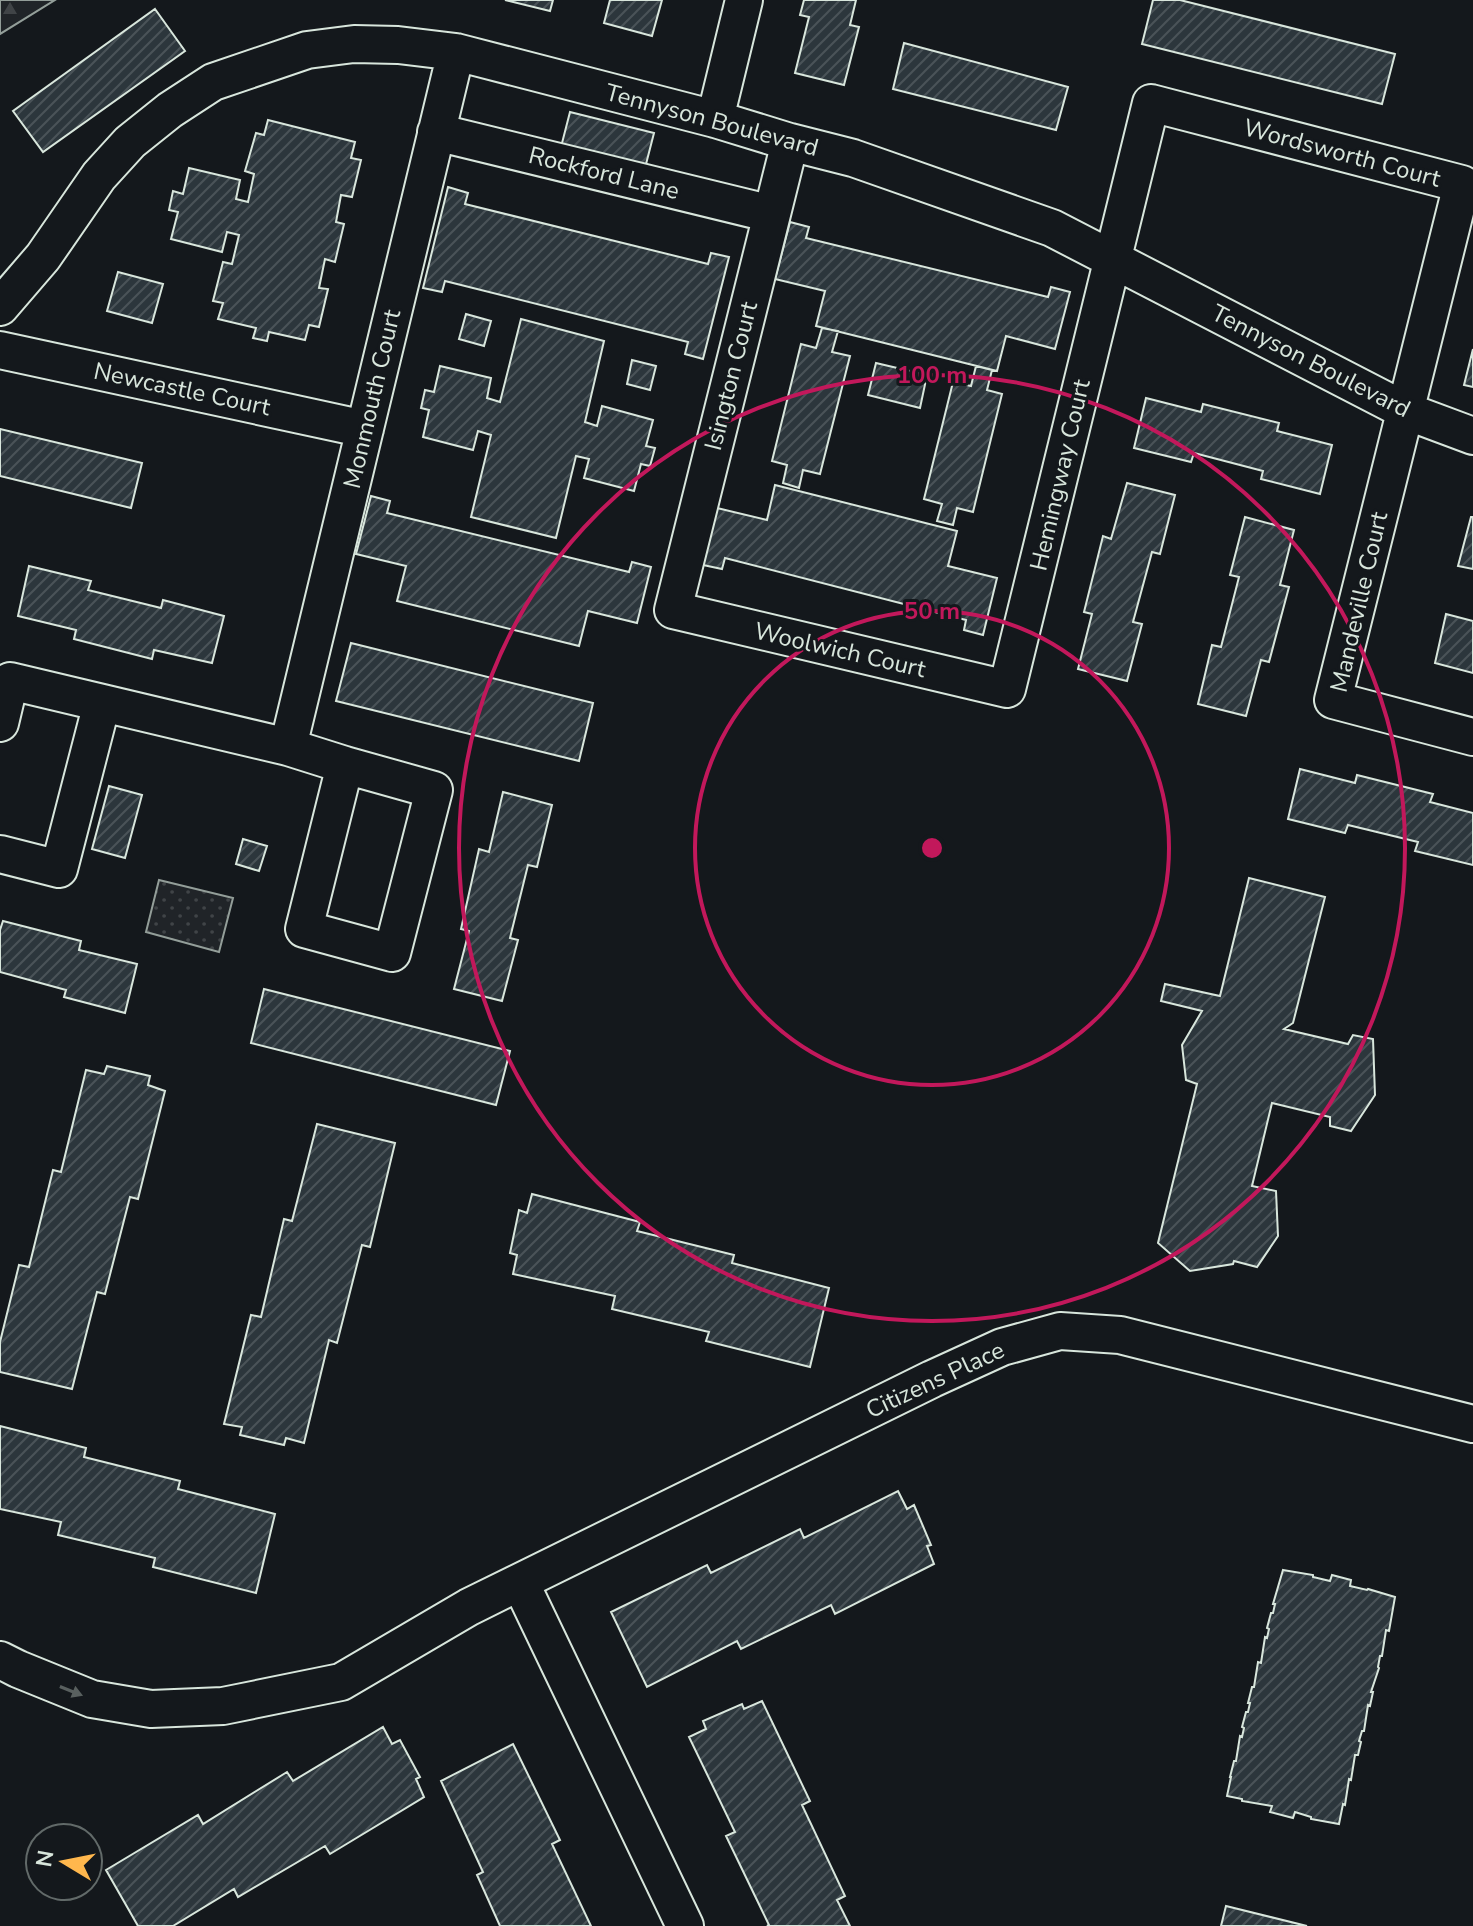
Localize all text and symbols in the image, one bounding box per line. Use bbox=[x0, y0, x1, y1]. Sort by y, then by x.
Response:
street label: Tennyson Boulevard bbox=[602, 76, 822, 164]
street label: Wordsworth Court bbox=[1240, 111, 1445, 195]
street label: Rockford Lane bbox=[525, 139, 683, 207]
street label: Tennyson Boulevard bbox=[1206, 297, 1416, 425]
street label: Isington Court bbox=[697, 298, 765, 454]
street label: Monmouth Court bbox=[336, 306, 408, 492]
street label: Newcastle Court bbox=[91, 355, 274, 423]
text: 100 m bbox=[897, 359, 967, 391]
street label: Hemingway Court bbox=[1022, 376, 1098, 574]
street label: Mandeville Court bbox=[1323, 508, 1395, 695]
text: 50 m bbox=[904, 595, 960, 627]
street label: Woolwich Court bbox=[751, 615, 929, 685]
centre of rings bbox=[918, 834, 946, 862]
street label: Citizens Place bbox=[861, 1334, 1009, 1426]
one-way arrow bbox=[59, 1684, 83, 1697]
north arrow bbox=[24, 1822, 104, 1902]
text: N bbox=[29, 1848, 61, 1869]

